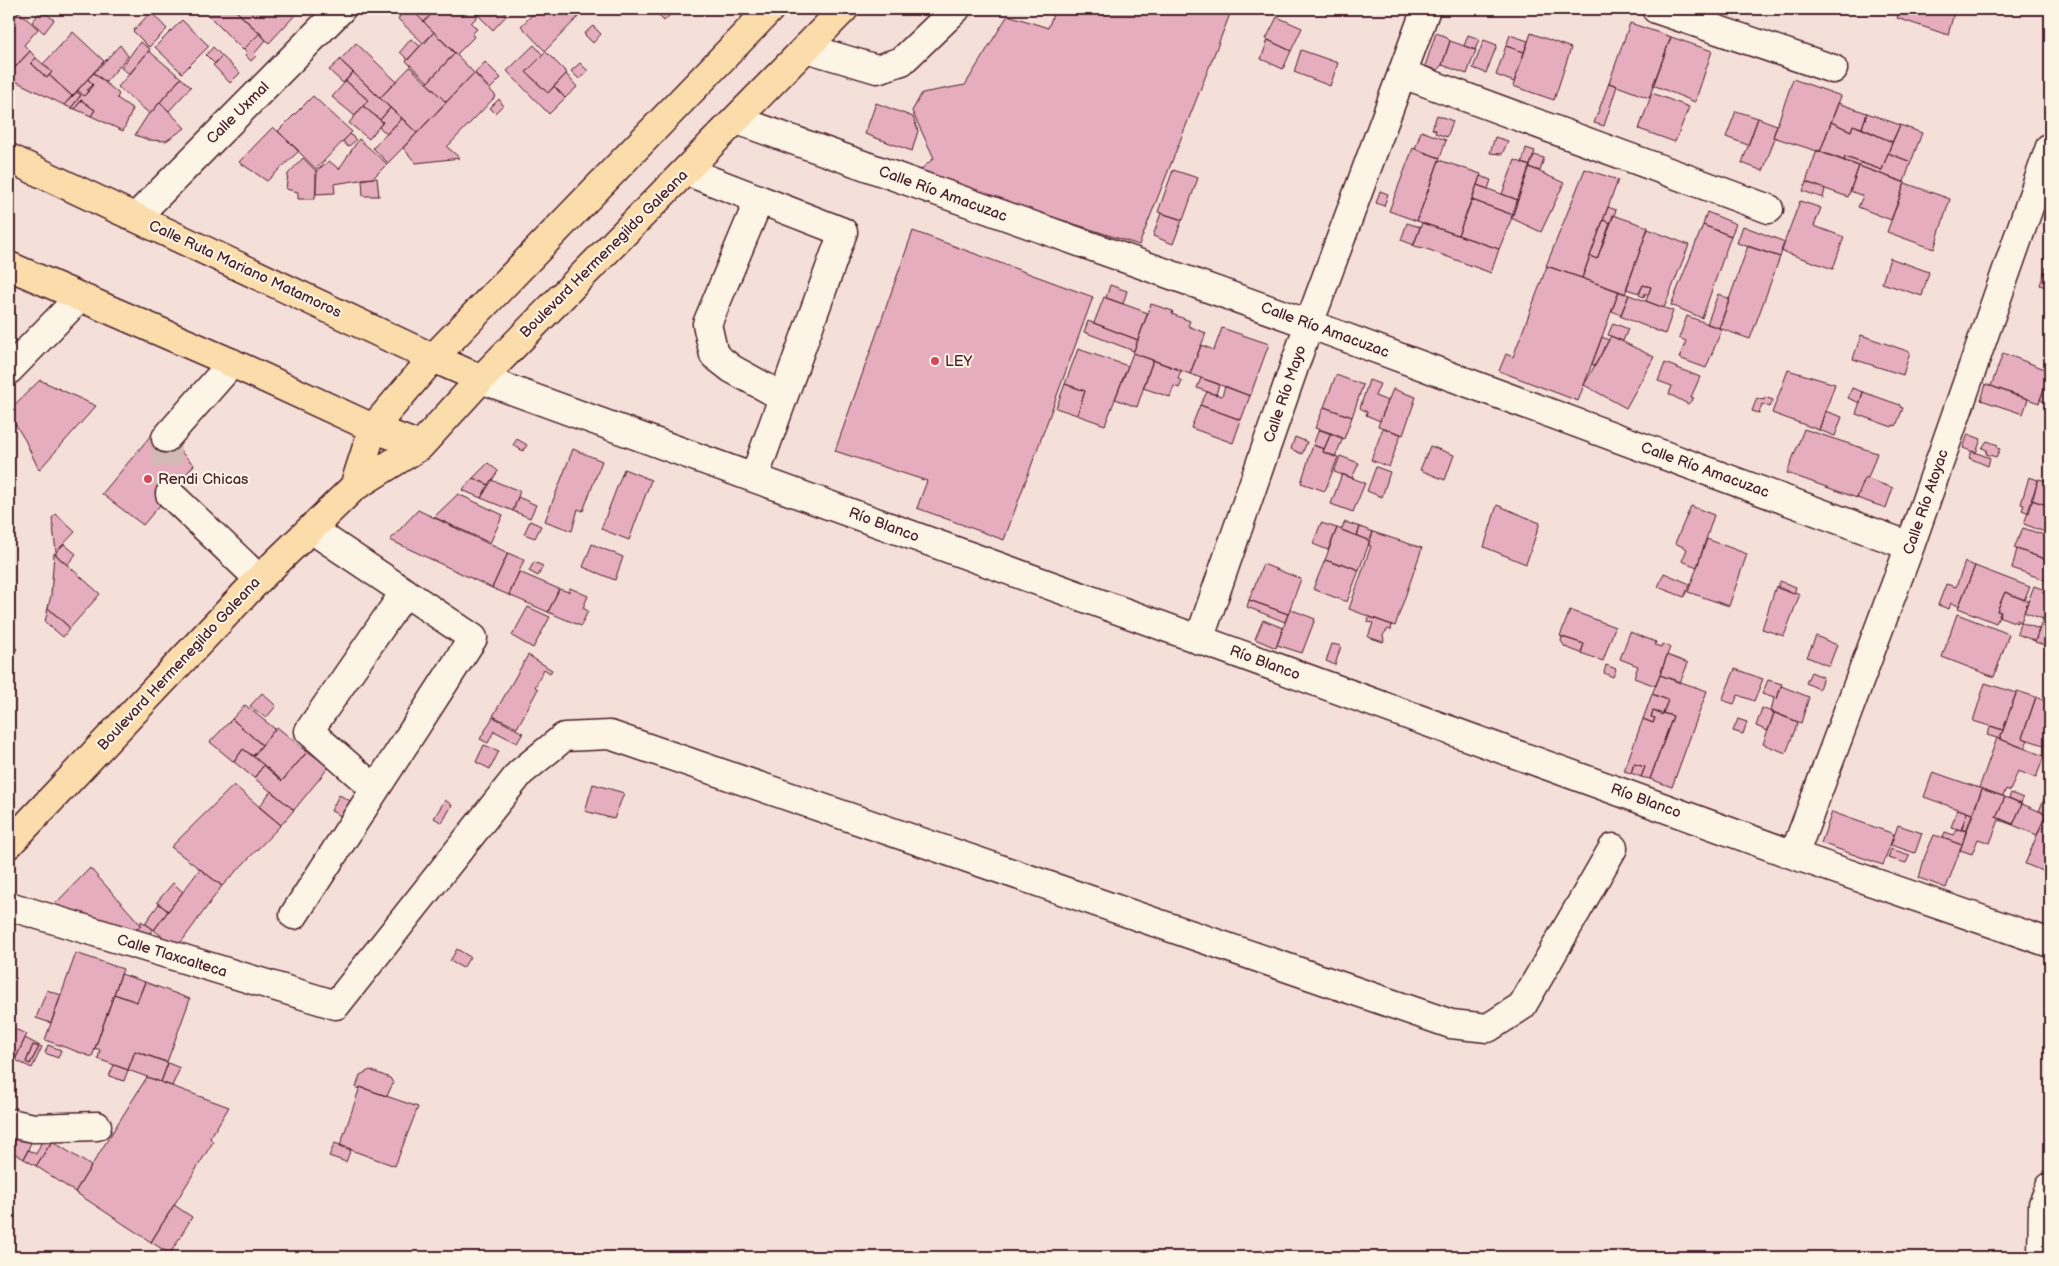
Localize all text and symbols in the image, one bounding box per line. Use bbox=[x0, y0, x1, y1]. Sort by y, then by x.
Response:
street label: Calle Uxmal bbox=[203, 78, 273, 148]
street label: Calle Río Amacuzac bbox=[876, 162, 1010, 226]
street label: Boulevard Hermenegildo Galeana bbox=[516, 166, 692, 342]
street label: Calle Ruta Mariano Matamoros bbox=[146, 216, 345, 322]
street label: Calle Río Amacuzac bbox=[1258, 298, 1392, 362]
street label: Calle Río Mayo bbox=[1259, 343, 1311, 445]
place label: LEY bbox=[945, 352, 973, 371]
marker: LEY bbox=[929, 355, 941, 367]
street label: Calle Río Amacuzac bbox=[1638, 438, 1772, 502]
street label: Calle Río Atoyac bbox=[1899, 447, 1953, 557]
place label: Rendi Chicas bbox=[158, 470, 249, 489]
marker: Rendi Chicas bbox=[142, 473, 154, 485]
street label: Río Blanco bbox=[846, 503, 922, 547]
street label: Boulevard Hermenegildo Galeana bbox=[94, 573, 264, 755]
street label: Río Blanco bbox=[1227, 641, 1303, 685]
street label: Río Blanco bbox=[1608, 779, 1684, 823]
street label: Calle Tlaxcalteca bbox=[114, 930, 230, 982]

